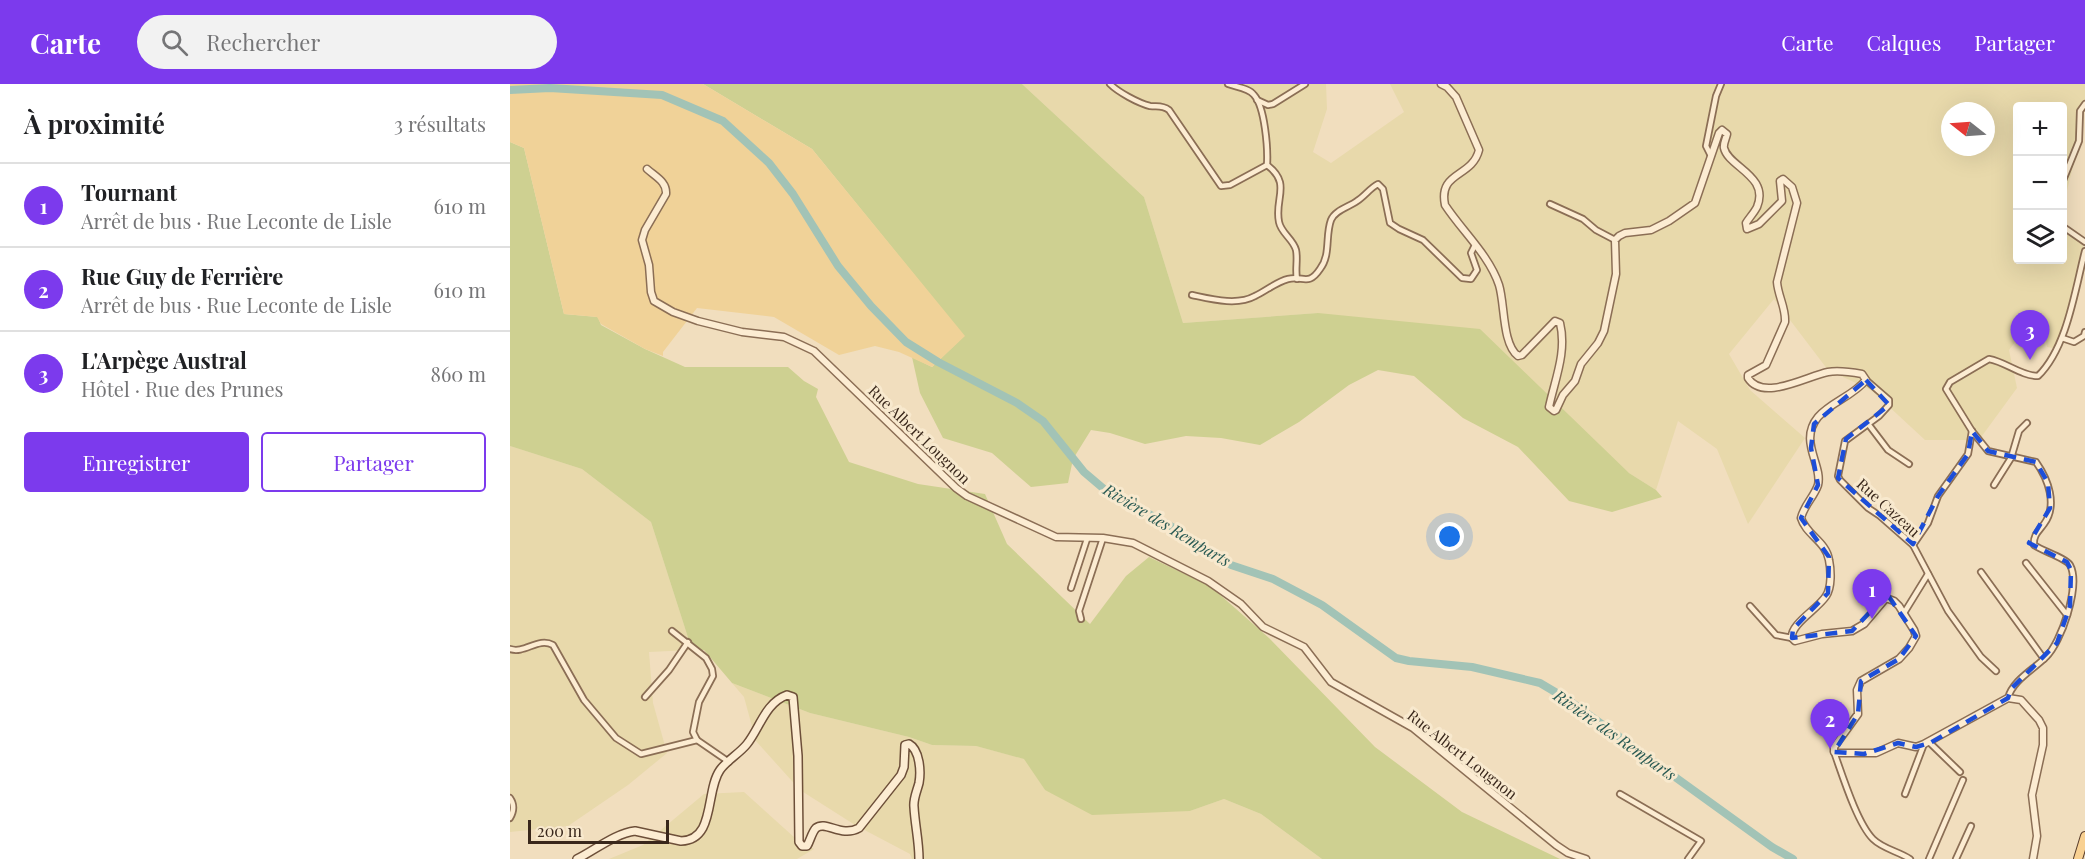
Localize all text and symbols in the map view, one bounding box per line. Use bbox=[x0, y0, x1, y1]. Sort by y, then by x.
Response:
search box bbox=[137, 15, 557, 69]
text: Carte bbox=[30, 24, 101, 61]
icon: search bbox=[158, 26, 191, 59]
text: Rechercher bbox=[206, 27, 320, 57]
text: Carte bbox=[1781, 28, 1834, 56]
text: Calques bbox=[1867, 28, 1941, 56]
text: Partager bbox=[1974, 28, 2055, 56]
north arrow bbox=[1941, 102, 1995, 156]
map controls bbox=[2013, 102, 2067, 264]
button: + bbox=[2013, 102, 2067, 156]
text: À proximité bbox=[24, 106, 165, 141]
text: 3 résultats bbox=[394, 110, 486, 137]
button: − bbox=[2013, 156, 2067, 210]
text: Tournant bbox=[81, 177, 177, 207]
text: 1 bbox=[40, 192, 47, 219]
text: 610 m bbox=[434, 192, 486, 219]
text: Arrêt de bus · Rue Leconte de Lisle bbox=[81, 207, 392, 234]
button: layers bbox=[2013, 210, 2067, 264]
text: Rue Guy de Ferrière bbox=[81, 261, 283, 291]
text: 2 bbox=[38, 276, 49, 303]
text: 610 m bbox=[434, 276, 486, 303]
text: Arrêt de bus · Rue Leconte de Lisle bbox=[81, 291, 392, 318]
pin: 3 bbox=[2010, 310, 2050, 360]
text: L'Arpège Austral bbox=[81, 345, 247, 375]
text: 3 bbox=[39, 360, 48, 387]
text: 860 m bbox=[431, 360, 486, 387]
text: Hôtel · Rue des Prunes bbox=[81, 375, 283, 402]
street label: Rue Albert Lougnon bbox=[864, 380, 975, 488]
button: Enregistrer bbox=[24, 432, 249, 492]
button: Partager bbox=[261, 432, 486, 492]
street label: Rue Cazeau bbox=[1853, 474, 1925, 541]
water label: Rivière des Remparts bbox=[1099, 478, 1235, 571]
your location bbox=[1435, 522, 1464, 551]
pin: 1 bbox=[1852, 570, 1892, 619]
water label: Rivière des Remparts bbox=[1549, 684, 1681, 785]
pin: 2 bbox=[1810, 700, 1850, 749]
street label: Rue Albert Lougnon bbox=[1404, 705, 1522, 803]
scale bar bbox=[528, 817, 669, 844]
text: 200 m bbox=[537, 820, 582, 841]

